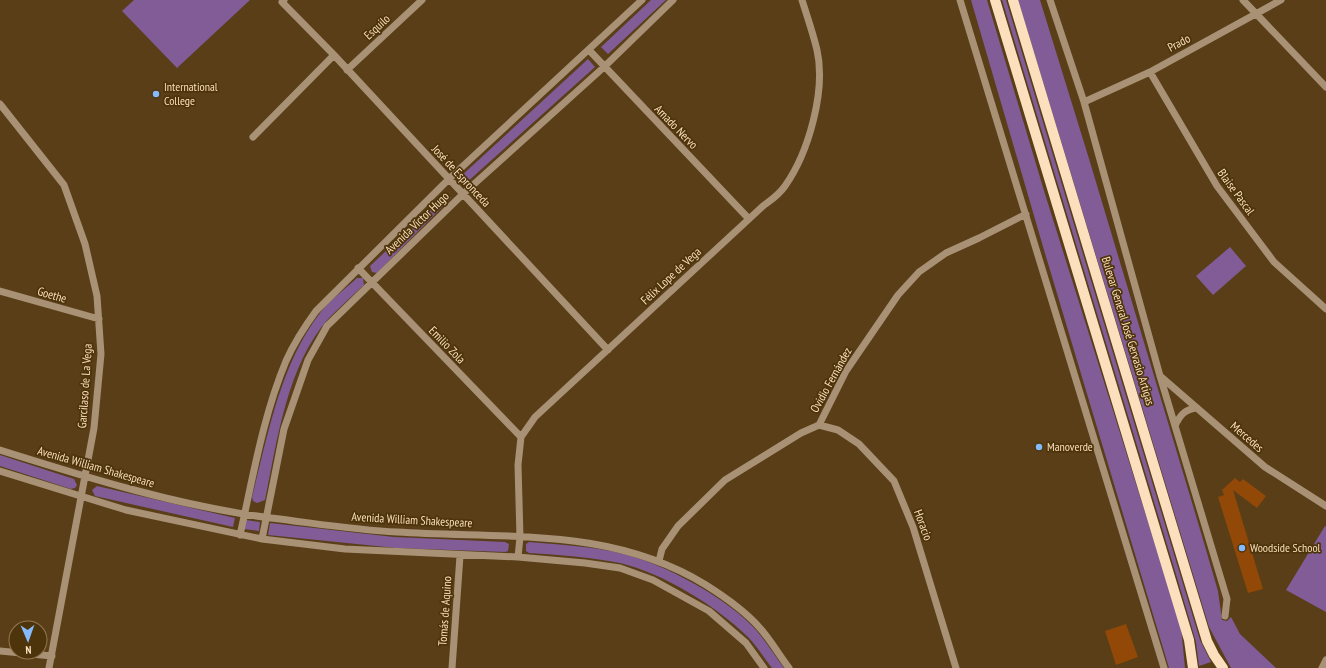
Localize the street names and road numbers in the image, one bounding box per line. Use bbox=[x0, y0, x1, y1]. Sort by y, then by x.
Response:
street label: Esquilo bbox=[361, 11, 393, 42]
street label: Prado bbox=[1165, 30, 1193, 55]
street label: Amado Nervo bbox=[652, 101, 701, 152]
street label: José de Espronceda bbox=[428, 141, 494, 210]
street label: Blaise Pascal bbox=[1215, 166, 1258, 218]
street label: Avenida Víctor Hugo bbox=[381, 188, 452, 257]
street label: Félix Lope de Vega bbox=[637, 244, 704, 307]
street label: Bulevar General José Gervasio Artigas bbox=[1099, 255, 1158, 407]
street label: Goethe bbox=[36, 283, 68, 306]
street label: Emilio Zola bbox=[426, 323, 469, 367]
street label: Garcilaso de La Vega bbox=[74, 343, 95, 429]
street label: Ovidio Fernández bbox=[807, 345, 855, 415]
street label: Mercedes bbox=[1228, 418, 1267, 455]
street label: Avenida William Shakespeare bbox=[36, 443, 156, 490]
street label: Horacio bbox=[911, 507, 936, 542]
street label: Avenida William Shakespeare bbox=[351, 509, 473, 530]
street label: Tomás de Aquino bbox=[435, 576, 454, 646]

